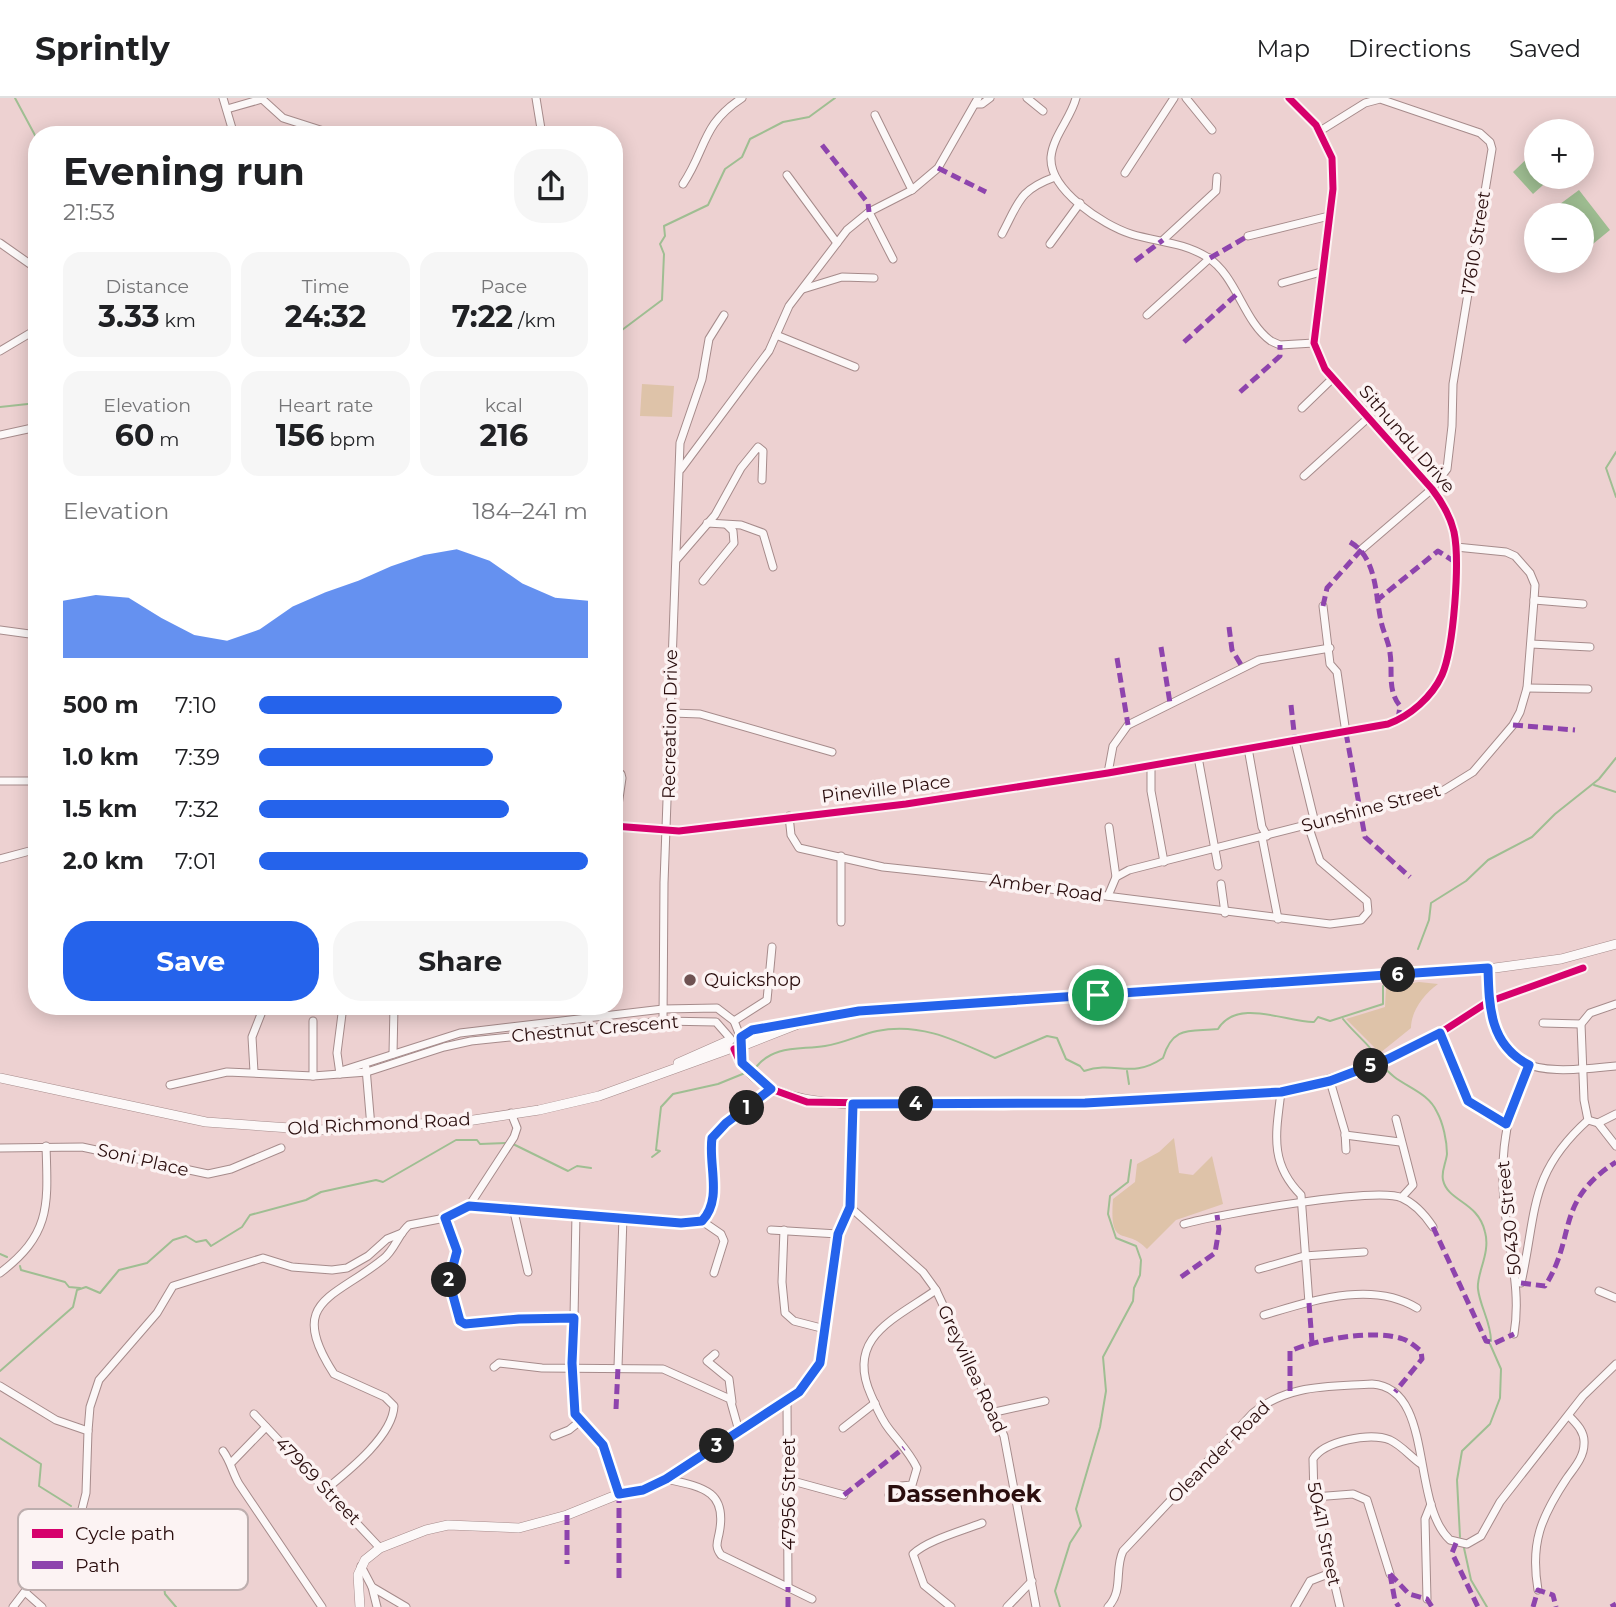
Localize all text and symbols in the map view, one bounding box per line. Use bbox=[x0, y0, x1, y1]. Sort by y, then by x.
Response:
text: Sprintly bbox=[35, 28, 170, 68]
text: Map bbox=[1257, 34, 1310, 63]
text: Directions bbox=[1348, 34, 1471, 63]
text: Saved bbox=[1509, 34, 1581, 63]
map controls bbox=[1524, 119, 1594, 273]
button: + bbox=[1524, 119, 1594, 189]
text: Evening run bbox=[63, 148, 305, 195]
button: share bbox=[514, 149, 588, 223]
street label: 17610 Street bbox=[1457, 189, 1495, 297]
text: 21:53 bbox=[63, 198, 115, 226]
button: − bbox=[1524, 203, 1594, 273]
text: Distance bbox=[105, 275, 189, 298]
text: Time bbox=[302, 275, 349, 298]
text: Pace bbox=[481, 275, 527, 298]
text: 3.33 bbox=[98, 298, 160, 335]
text: 24:32 bbox=[285, 298, 366, 335]
text: 7:22 bbox=[452, 298, 513, 335]
text: km bbox=[160, 309, 196, 332]
text: /km bbox=[513, 309, 556, 332]
street label: Sithundu Drive bbox=[1354, 381, 1460, 497]
text: Elevation bbox=[103, 394, 191, 417]
text: Heart rate bbox=[278, 394, 373, 417]
text: kcal bbox=[485, 394, 523, 417]
text: 60 bbox=[115, 417, 154, 454]
text: 156 bbox=[276, 417, 324, 454]
text: 216 bbox=[480, 417, 528, 454]
text: m bbox=[154, 428, 179, 451]
text: bpm bbox=[324, 428, 375, 451]
text: Elevation bbox=[63, 497, 169, 525]
text: 184–241 m bbox=[472, 497, 588, 525]
street label: Recreation Drive bbox=[658, 649, 682, 799]
text: 500 m bbox=[63, 691, 139, 719]
text: 7:10 bbox=[175, 691, 217, 719]
text: 1.0 km bbox=[63, 743, 139, 771]
text: 7:39 bbox=[175, 743, 220, 771]
street label: Pineville Place bbox=[820, 770, 952, 808]
street label: Sunshine Street bbox=[1299, 779, 1443, 837]
text: 1.5 km bbox=[63, 795, 137, 823]
text: 7:32 bbox=[175, 795, 219, 823]
text: 2.0 km bbox=[63, 847, 144, 875]
text: 7:01 bbox=[175, 847, 217, 875]
street label: Amber Road bbox=[988, 869, 1104, 907]
button: Save bbox=[63, 921, 319, 1001]
button: Share bbox=[333, 921, 588, 1001]
pin: 6 bbox=[1380, 958, 1416, 992]
text: 6 bbox=[1391, 963, 1404, 986]
pin bbox=[1068, 965, 1128, 1025]
place label: Quickshop bbox=[704, 969, 801, 991]
marker: Quickshop bbox=[682, 972, 698, 988]
icon: arrive bbox=[1079, 976, 1117, 1014]
street label: Chestnut Crescent bbox=[510, 1011, 680, 1047]
pin: 5 bbox=[1354, 1048, 1388, 1084]
text: 5 bbox=[1365, 1054, 1376, 1077]
pin: 4 bbox=[898, 1086, 934, 1122]
pin: 1 bbox=[730, 1090, 764, 1126]
text: 4 bbox=[909, 1092, 922, 1115]
text: 1 bbox=[743, 1096, 750, 1119]
street label: Old Richmond Road bbox=[287, 1108, 471, 1140]
street label: Soni Place bbox=[95, 1139, 191, 1181]
street label: 50430 Street bbox=[1492, 1160, 1526, 1276]
pin: 2 bbox=[432, 1262, 466, 1298]
text: 2 bbox=[443, 1268, 454, 1291]
street label: Greyvillea Road bbox=[933, 1302, 1011, 1436]
street label: Oleander Road bbox=[1163, 1396, 1275, 1508]
pin: 3 bbox=[700, 1428, 734, 1464]
street label: 47969 Street bbox=[271, 1432, 365, 1530]
text: 3 bbox=[711, 1434, 722, 1457]
street label: 47956 Street bbox=[778, 1438, 800, 1550]
district label: Dassenhoek bbox=[886, 1479, 1042, 1508]
street label: 50411 Street bbox=[1302, 1480, 1346, 1588]
legend bbox=[18, 1509, 248, 1590]
text: Cycle path bbox=[75, 1522, 175, 1545]
text: Path bbox=[75, 1554, 120, 1577]

